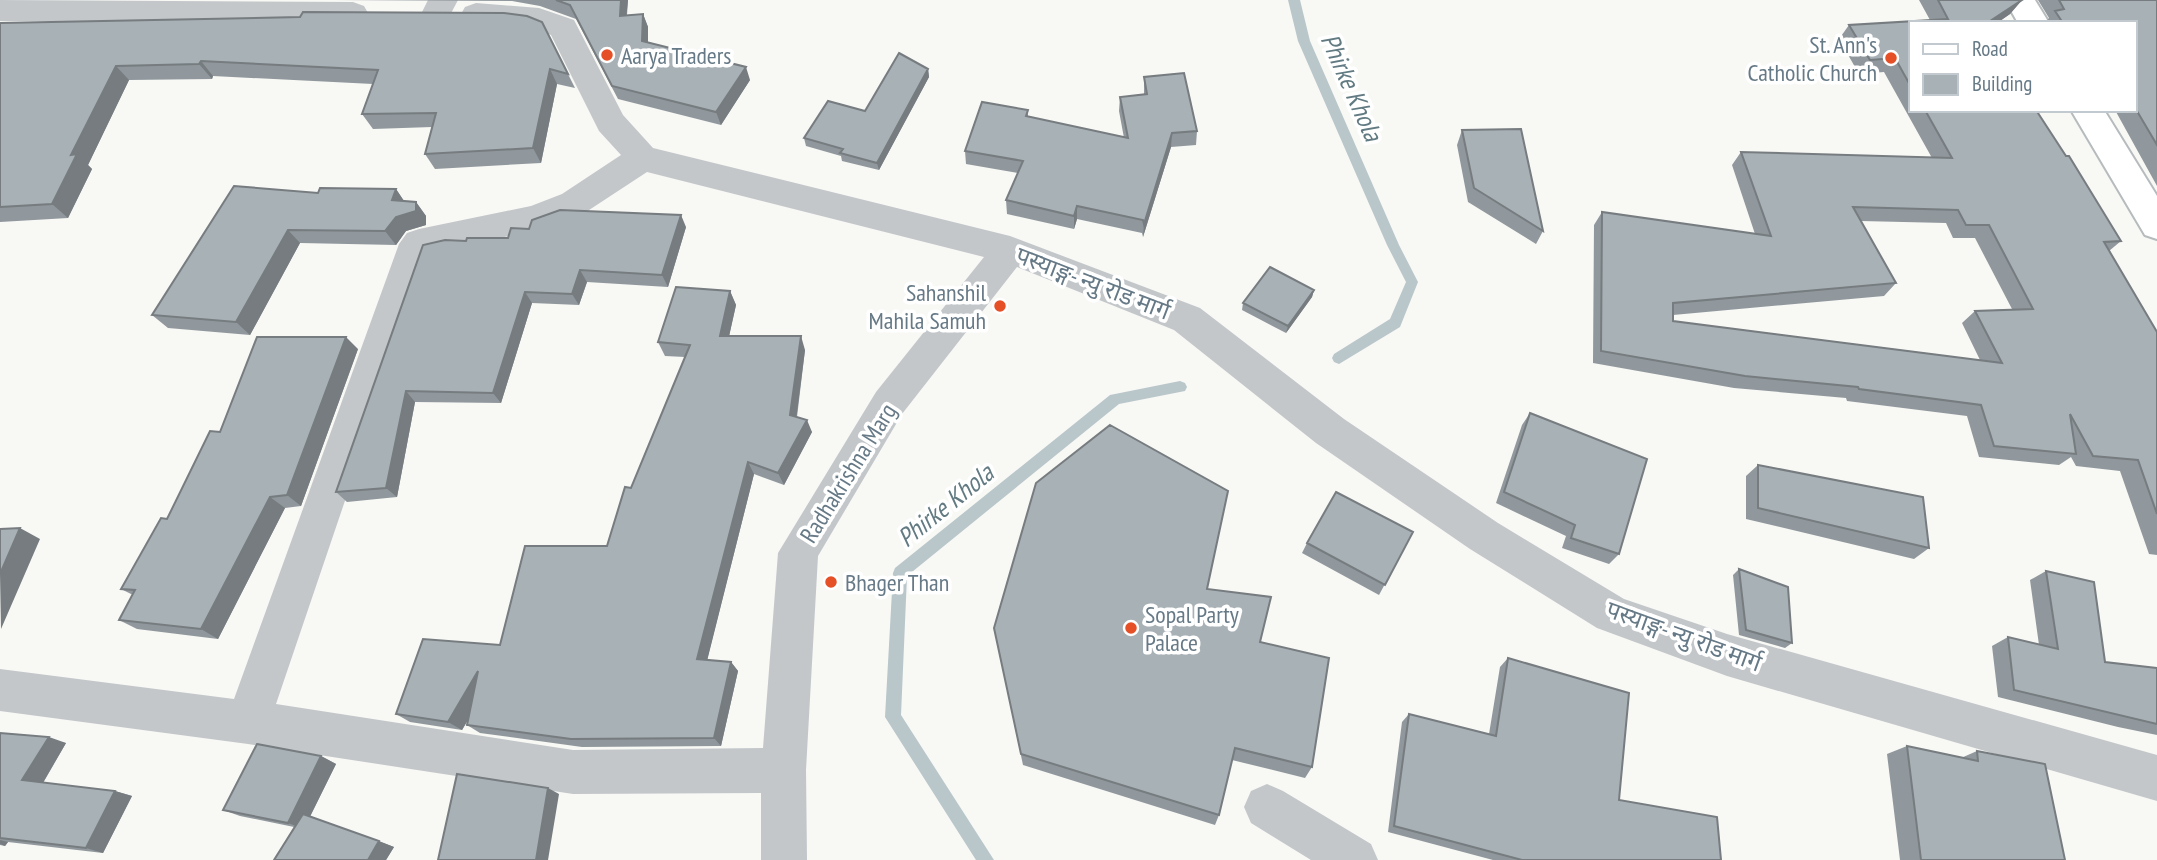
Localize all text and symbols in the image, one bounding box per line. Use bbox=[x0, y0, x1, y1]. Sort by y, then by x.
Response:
legend bbox=[1909, 21, 2136, 112]
water label: Phirke Khola bbox=[1314, 28, 1391, 147]
place label: St. Ann's Catholic Church bbox=[1748, 29, 1877, 88]
text: Road bbox=[1972, 35, 2008, 62]
place label: Aarya Traders bbox=[621, 40, 731, 71]
marker: Aarya Traders bbox=[599, 47, 615, 63]
marker: St. Ann's Catholic Church bbox=[1883, 50, 1899, 66]
text: Building bbox=[1972, 70, 2032, 97]
street label: पस्याङ्ग- न्यु रोड मार्ग bbox=[1011, 239, 1176, 327]
place label: Sahanshil Mahila Samuh bbox=[869, 277, 986, 336]
marker: Sahanshil Mahila Samuh bbox=[992, 298, 1008, 314]
street label: Radhakrishna Marg bbox=[793, 398, 903, 548]
water label: Phirke Khola bbox=[890, 455, 1001, 554]
place label: Bhager Than bbox=[845, 567, 949, 598]
marker: Bhager Than bbox=[823, 574, 839, 590]
street label: पस्याङ्ग- न्यु रोड मार्ग bbox=[1602, 594, 1767, 679]
place label: Sopal Party Palace bbox=[1145, 599, 1239, 658]
marker: Sopal Party Palace bbox=[1123, 620, 1139, 636]

